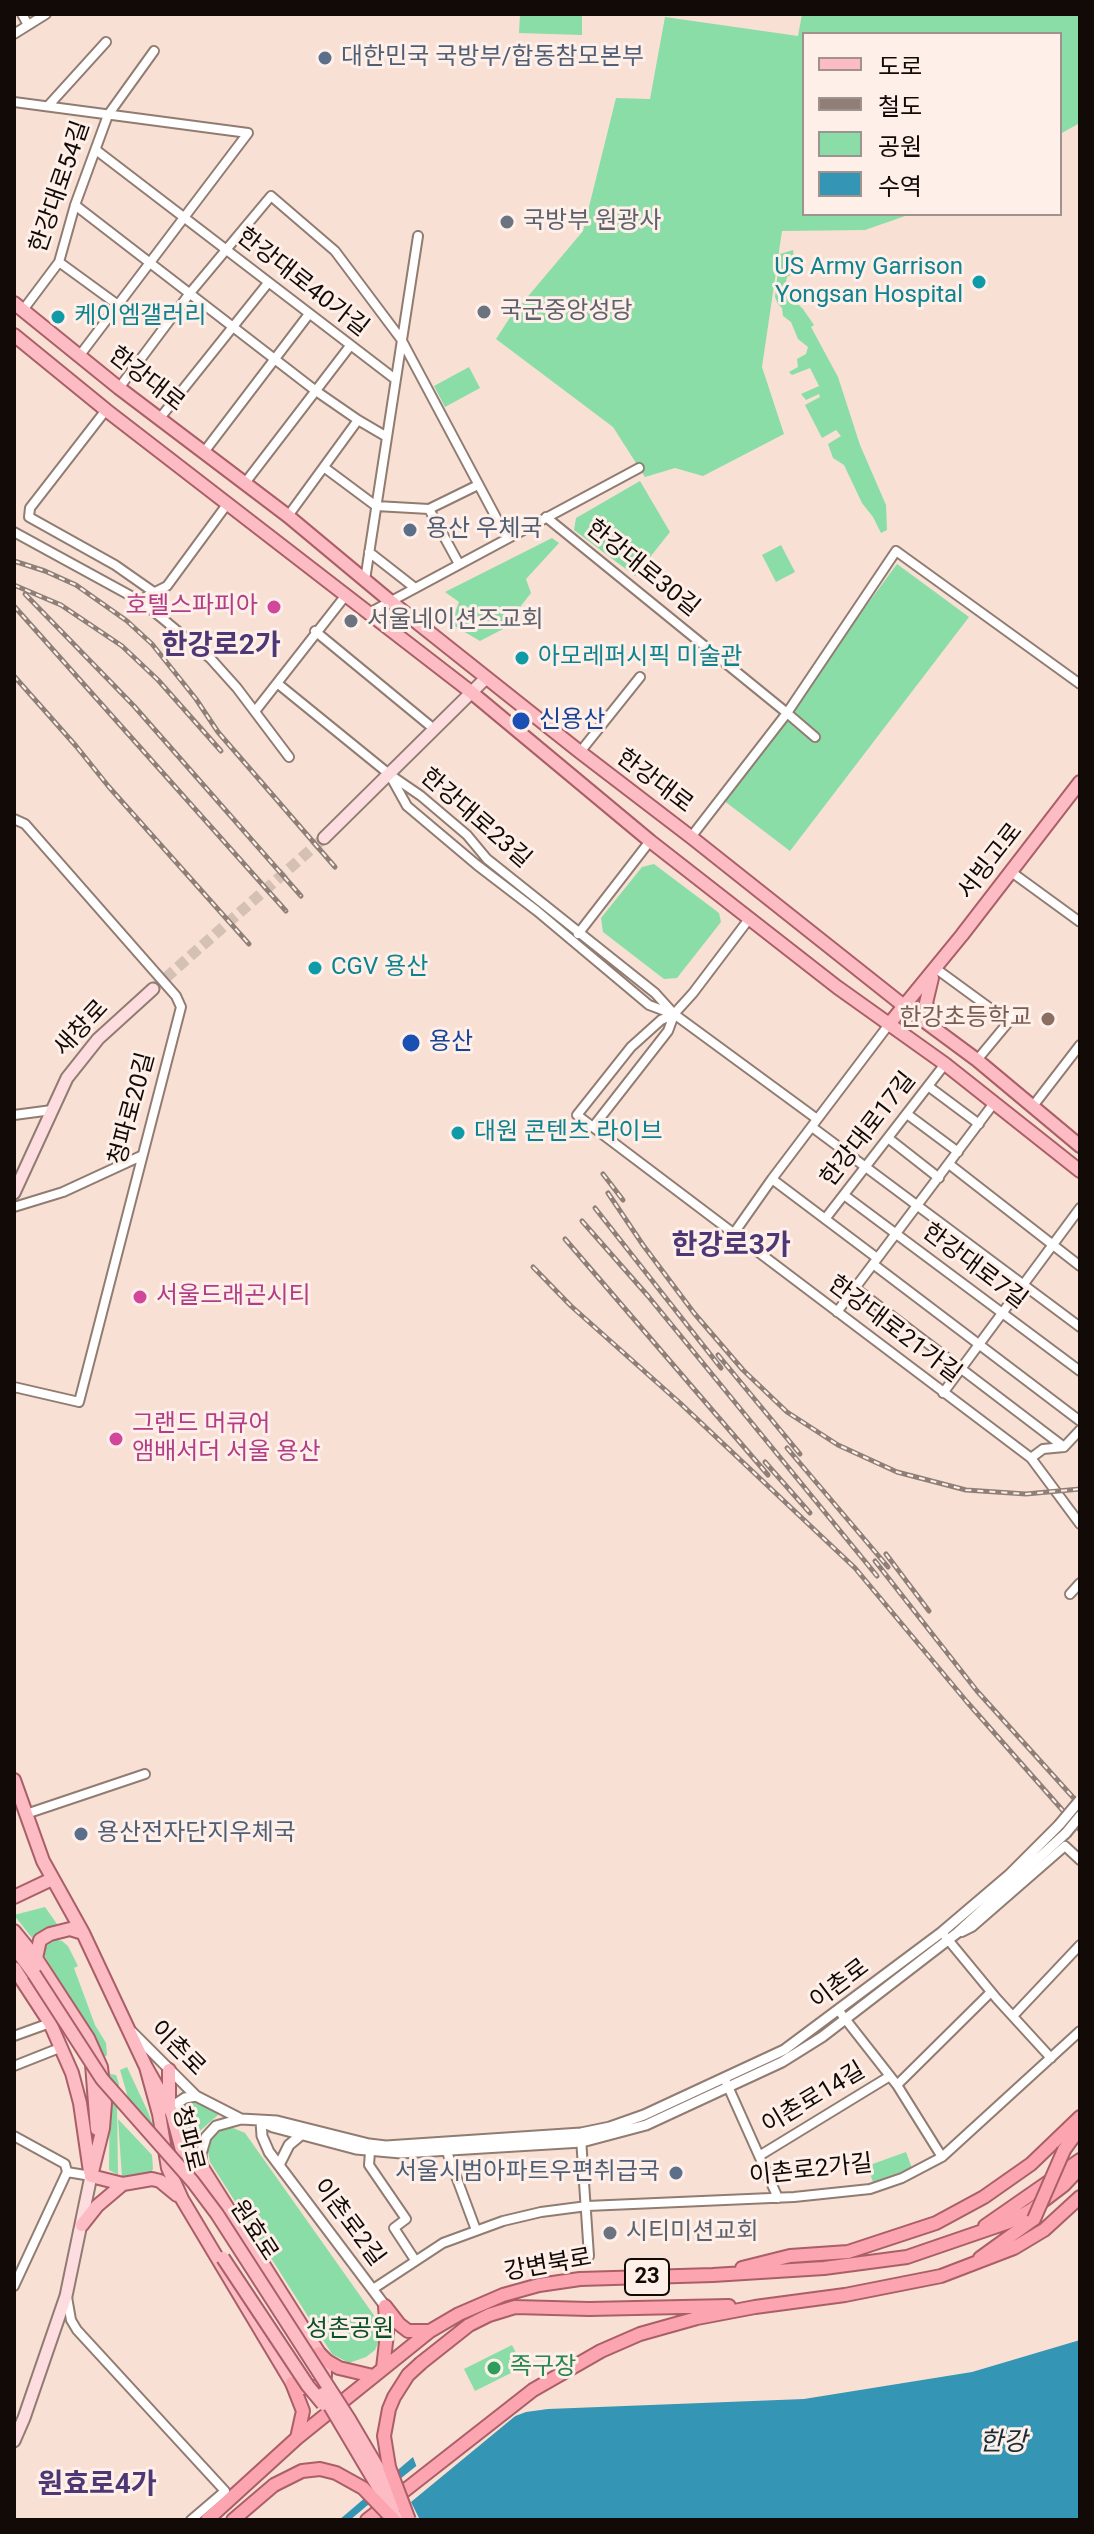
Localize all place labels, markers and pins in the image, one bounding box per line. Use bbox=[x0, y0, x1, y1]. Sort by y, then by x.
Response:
place label: 대한민국 국방부/합동참모본부 bbox=[341, 44, 644, 72]
marker: 대한민국 국방부/합동참모본부 bbox=[316, 49, 334, 67]
place label: 국방부 원광사 bbox=[523, 208, 661, 236]
marker: 국방부 원광사 bbox=[498, 213, 516, 231]
place label: US Army Garrison Yongsan Hospital bbox=[774, 254, 963, 310]
marker: US Army Garrison Yongsan Hospital bbox=[970, 273, 988, 291]
place label: 국군중앙성당 bbox=[500, 298, 632, 326]
place label: 케이엠갤러리 bbox=[74, 303, 206, 331]
marker: 국군중앙성당 bbox=[475, 303, 493, 321]
marker: 케이엠갤러리 bbox=[49, 308, 67, 326]
place label: 용산 우체국 bbox=[426, 516, 542, 544]
marker: 용산 우체국 bbox=[401, 521, 419, 539]
place label: 호텔스파피아 bbox=[126, 593, 258, 621]
marker: 호텔스파피아 bbox=[265, 598, 283, 616]
place label: 서울네이션즈교회 bbox=[367, 607, 544, 635]
marker: 서울네이션즈교회 bbox=[342, 612, 360, 630]
place label: 아모레퍼시픽 미술관 bbox=[538, 644, 743, 672]
marker: 아모레퍼시픽 미술관 bbox=[513, 649, 531, 667]
place label: 신용산 bbox=[539, 707, 605, 735]
marker: 신용산 bbox=[510, 710, 532, 732]
place label: CGV 용산 bbox=[331, 954, 428, 982]
marker: CGV 용산 bbox=[306, 959, 324, 977]
place label: 한강초등학교 bbox=[900, 1005, 1032, 1033]
marker: 한강초등학교 bbox=[1039, 1010, 1057, 1028]
place label: 용산 bbox=[429, 1029, 473, 1057]
marker: 용산 bbox=[400, 1032, 422, 1054]
place label: 대원 콘텐츠 라이브 bbox=[474, 1119, 663, 1147]
marker: 대원 콘텐츠 라이브 bbox=[449, 1124, 467, 1142]
place label: 서울드래곤시티 bbox=[156, 1283, 311, 1311]
marker: 서울드래곤시티 bbox=[131, 1288, 149, 1306]
place label: 그랜드 머큐어 앰배서더 서울 용산 bbox=[132, 1411, 321, 1467]
marker: 그랜드 머큐어 앰배서더 서울 용산 bbox=[107, 1430, 125, 1448]
place label: 용산전자단지우체국 bbox=[97, 1820, 296, 1848]
marker: 용산전자단지우체국 bbox=[72, 1825, 90, 1843]
place label: 서울시범아파트우편취급국 bbox=[395, 2159, 660, 2187]
marker: 서울시범아파트우편취급국 bbox=[667, 2164, 685, 2182]
place label: 시티미션교회 bbox=[626, 2219, 758, 2247]
marker: 시티미션교회 bbox=[601, 2224, 619, 2242]
place label: 족구장 bbox=[510, 2354, 576, 2382]
marker: 족구장 bbox=[485, 2359, 503, 2377]

